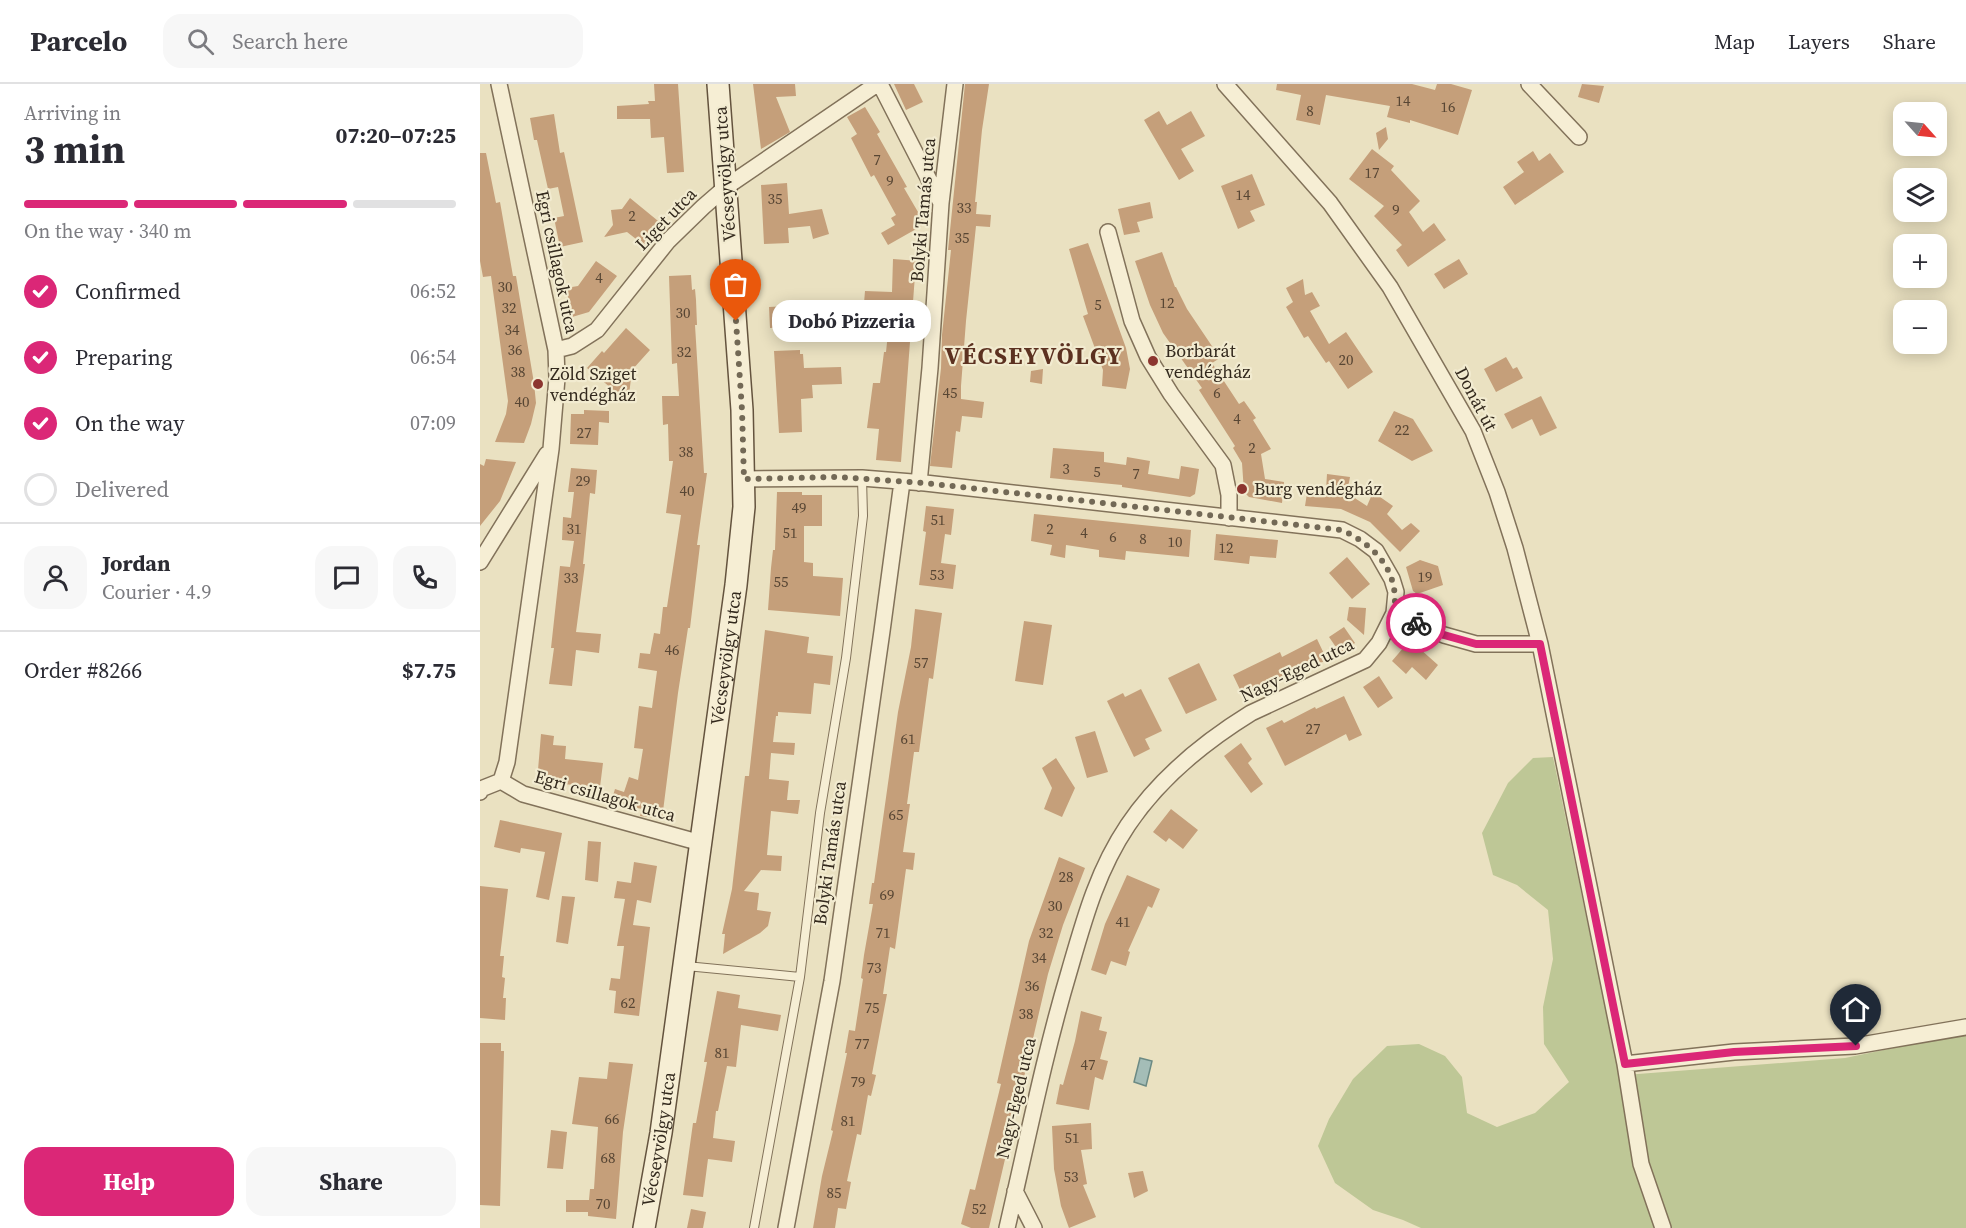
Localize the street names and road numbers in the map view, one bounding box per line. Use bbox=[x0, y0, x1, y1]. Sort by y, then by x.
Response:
street label: Vécseyvölgy utca bbox=[707, 105, 742, 243]
street label: Bolyki Tamás utca bbox=[904, 136, 941, 283]
street label: Liget utca bbox=[629, 181, 703, 256]
street label: Egri csillagok utca bbox=[530, 188, 585, 337]
street label: Donát út bbox=[1449, 362, 1504, 435]
street label: Vécseyvölgy utca bbox=[704, 588, 747, 727]
street label: Nagy-Eged utca bbox=[1236, 631, 1359, 708]
street label: Egri csillagok utca bbox=[532, 763, 679, 828]
street label: Bolyki Tamás utca bbox=[807, 779, 852, 926]
street label: Nagy-Eged utca bbox=[989, 1034, 1042, 1161]
street label: Vécseyvölgy utca bbox=[635, 1070, 681, 1208]

